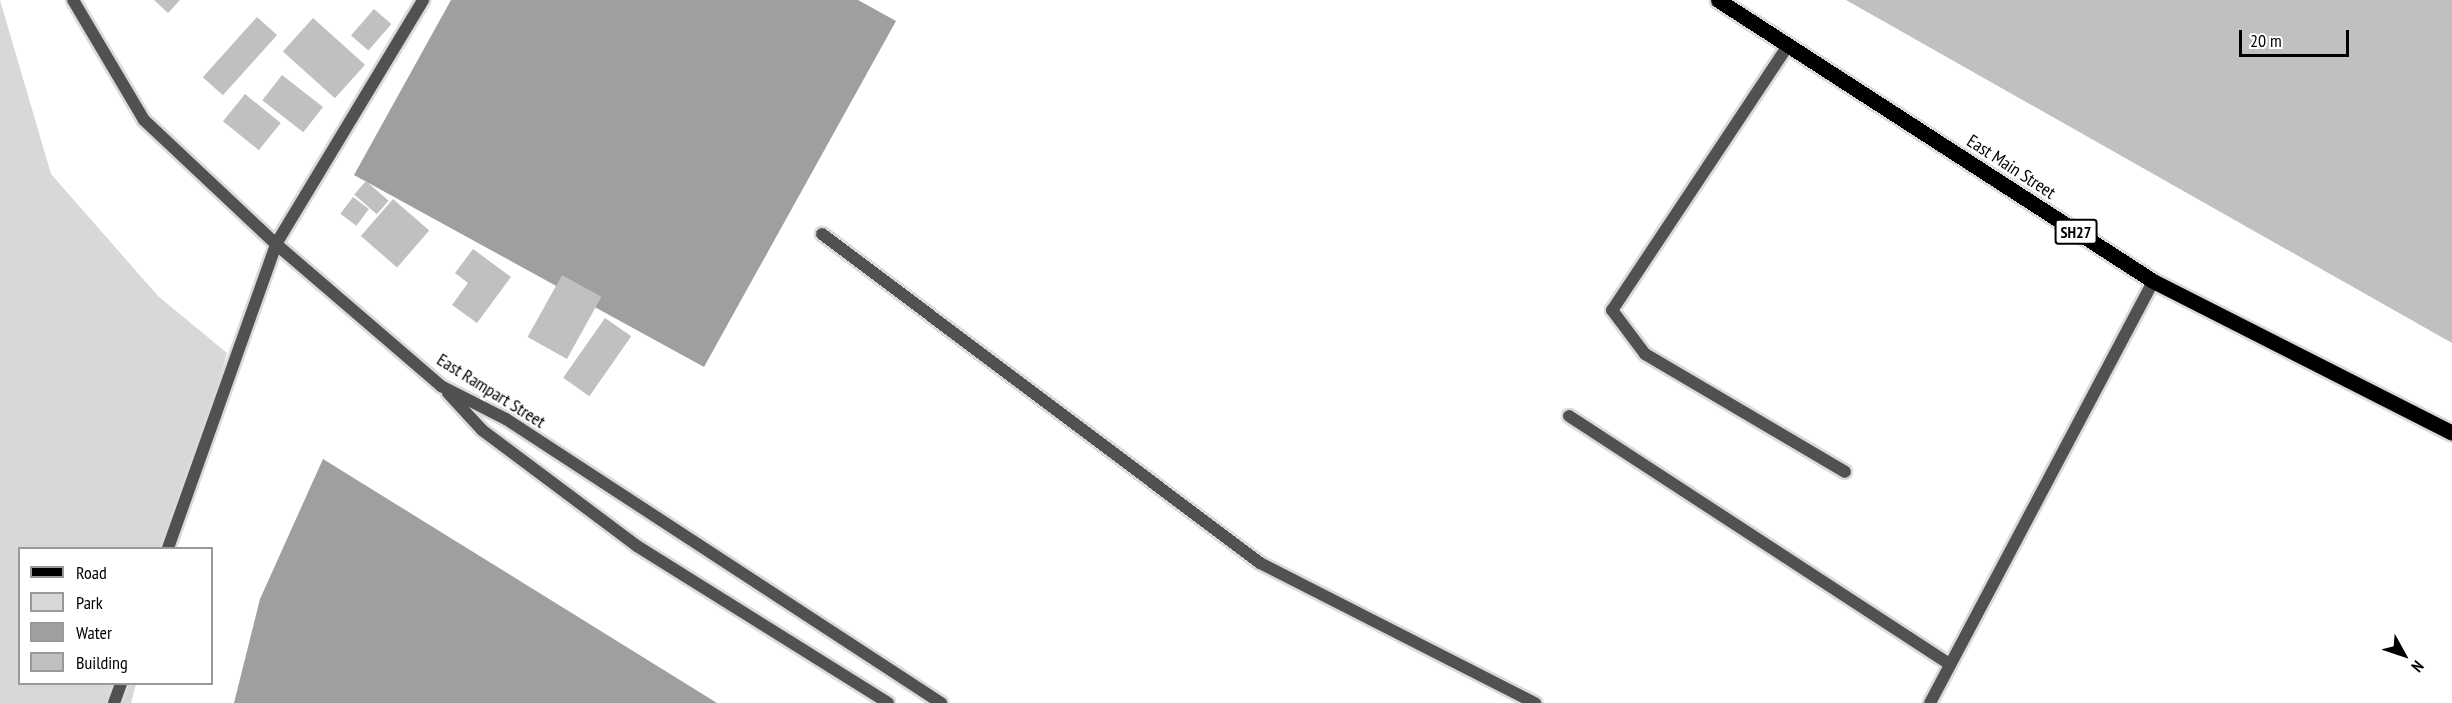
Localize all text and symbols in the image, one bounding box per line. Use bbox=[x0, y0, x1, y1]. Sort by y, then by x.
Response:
scale bar bbox=[2242, 18, 2352, 56]
text: 20 m bbox=[2250, 29, 2282, 52]
street label: East Main Street bbox=[1963, 130, 2059, 204]
road number: SH27 bbox=[2054, 219, 2098, 245]
street label: East Rampart Street bbox=[433, 349, 549, 433]
legend bbox=[18, 547, 213, 685]
text: Road bbox=[76, 561, 107, 584]
text: Park bbox=[76, 591, 103, 614]
text: Water bbox=[76, 621, 112, 644]
north arrow bbox=[2374, 625, 2434, 685]
text: Building bbox=[76, 651, 128, 674]
text: N bbox=[2407, 657, 2428, 676]

